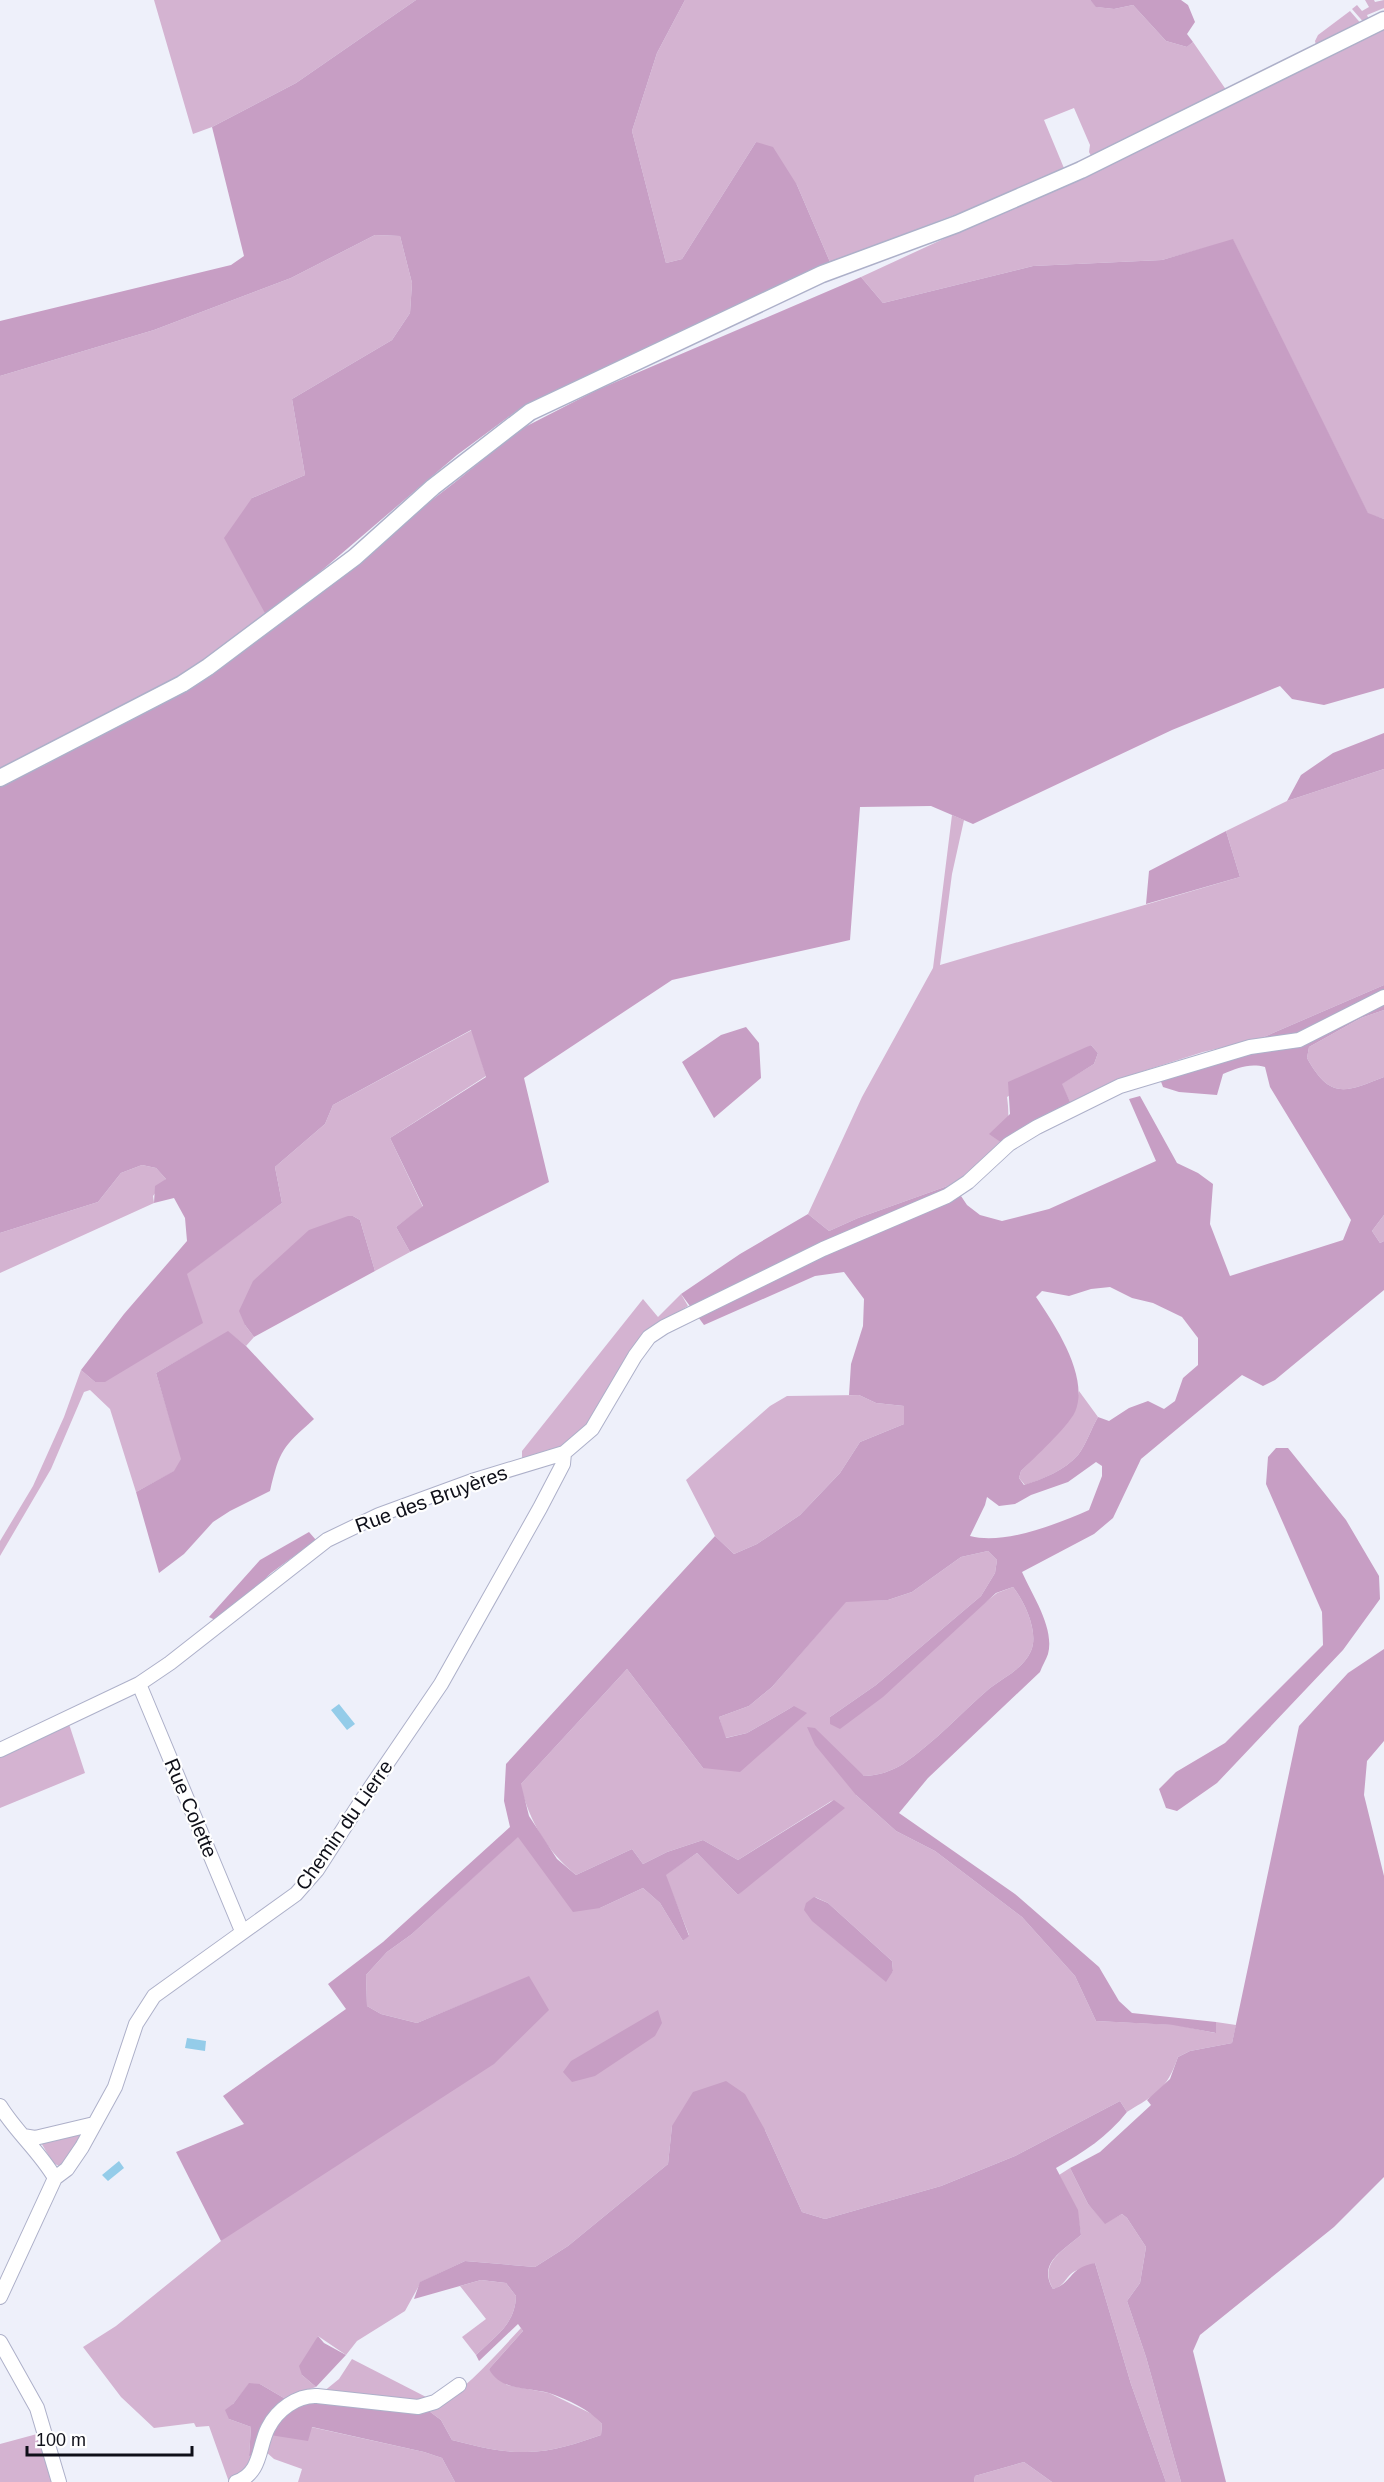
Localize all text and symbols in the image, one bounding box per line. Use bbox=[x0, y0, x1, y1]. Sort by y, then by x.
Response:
street label: Rue des Bruyères bbox=[352, 1461, 510, 1537]
street label: Rue Colette bbox=[160, 1755, 222, 1861]
street label: Chemin du Lierre bbox=[291, 1756, 397, 1894]
scale bar bbox=[27, 2419, 192, 2457]
text: 100 m bbox=[36, 2430, 86, 2450]

